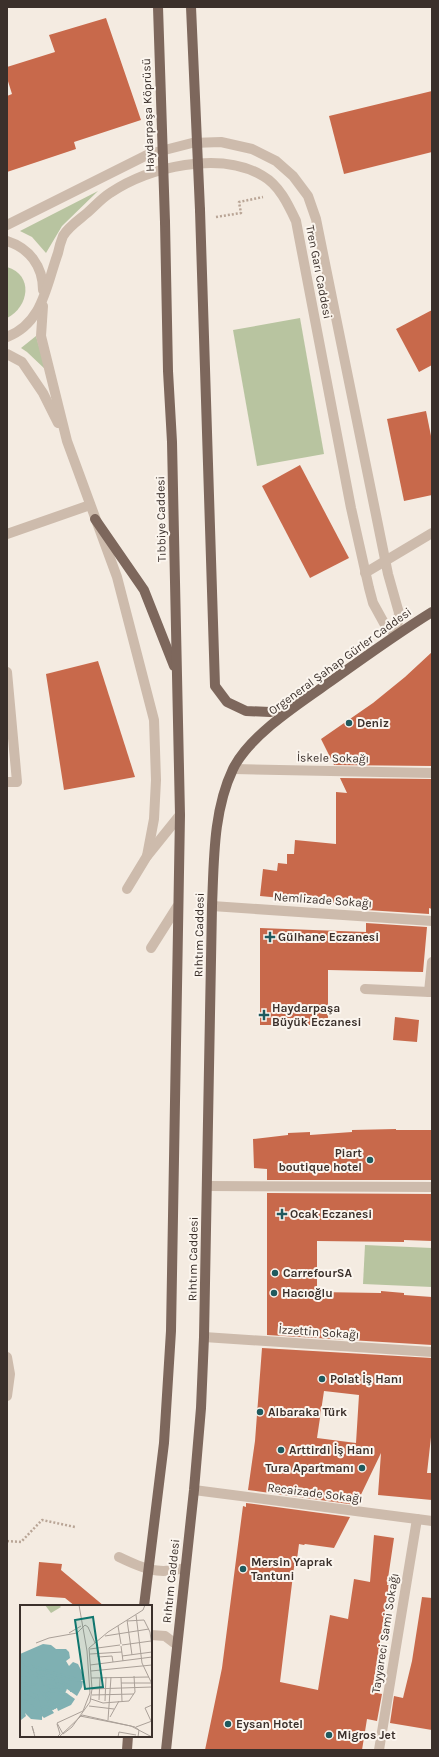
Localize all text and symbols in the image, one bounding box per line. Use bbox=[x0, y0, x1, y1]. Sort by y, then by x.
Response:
street label: Haydarpaşa Köprüsü bbox=[139, 58, 157, 172]
street label: Tren Garı Caddesi bbox=[303, 224, 335, 320]
street label: Tıbbiye Caddesi bbox=[153, 476, 169, 562]
street label: Orgeneral Şahap Gürler Caddesi bbox=[266, 604, 414, 718]
place label: Deniz bbox=[357, 716, 389, 730]
marker: Deniz bbox=[344, 718, 354, 728]
street label: İskele Sokağı bbox=[297, 750, 369, 766]
street label: Nemlizade Sokağı bbox=[273, 890, 373, 910]
street label: Rıhtım Caddesi bbox=[191, 893, 207, 977]
place label: Gülhane Eczanesi bbox=[278, 930, 379, 944]
marker: Gülhane Eczanesi bbox=[265, 932, 275, 942]
place label: Haydarpaşa Büyük Eczanesi bbox=[272, 1001, 361, 1029]
marker: Haydarpaşa Büyük Eczanesi bbox=[259, 1010, 269, 1020]
place label: Piart boutique hotel bbox=[278, 1146, 362, 1174]
marker: Piart boutique hotel bbox=[365, 1155, 375, 1165]
place label: Ocak Eczanesi bbox=[290, 1207, 372, 1221]
marker: Ocak Eczanesi bbox=[277, 1209, 287, 1219]
street label: Rıhtım Caddesi bbox=[185, 1217, 201, 1301]
place label: CarrefourSA bbox=[283, 1266, 352, 1280]
marker: CarrefourSA bbox=[270, 1268, 280, 1278]
place label: Hacıoğlu bbox=[282, 1286, 333, 1300]
marker: Hacıoğlu bbox=[269, 1288, 279, 1298]
street label: İzzettin Sokağı bbox=[278, 1322, 360, 1342]
place label: Polat İş Hanı bbox=[330, 1372, 402, 1386]
marker: Polat İş Hanı bbox=[317, 1374, 327, 1384]
place label: Albaraka Türk bbox=[268, 1405, 347, 1419]
marker: Albaraka Türk bbox=[255, 1407, 265, 1417]
place label: Arttirdi İş Hanı bbox=[289, 1443, 374, 1457]
marker: Arttirdi İş Hanı bbox=[276, 1445, 286, 1455]
place label: Tura Apartmanı bbox=[265, 1461, 354, 1475]
marker: Tura Apartmanı bbox=[357, 1463, 367, 1473]
street label: Recaizade Sokağı bbox=[267, 1480, 363, 1506]
street label: Rıhtım Caddesi bbox=[160, 1538, 182, 1624]
place label: Mersin Yaprak Tantuni bbox=[251, 1555, 333, 1583]
marker: Mersin Yaprak Tantuni bbox=[238, 1564, 248, 1574]
street label: Tayyareci Sami Sokağı bbox=[369, 1572, 401, 1694]
inset map bbox=[20, 1605, 152, 1737]
place label: Eysan Hotel bbox=[236, 1717, 303, 1731]
marker: Eysan Hotel bbox=[223, 1719, 233, 1729]
place label: Migros Jet bbox=[337, 1728, 396, 1742]
marker: Migros Jet bbox=[324, 1730, 334, 1740]

